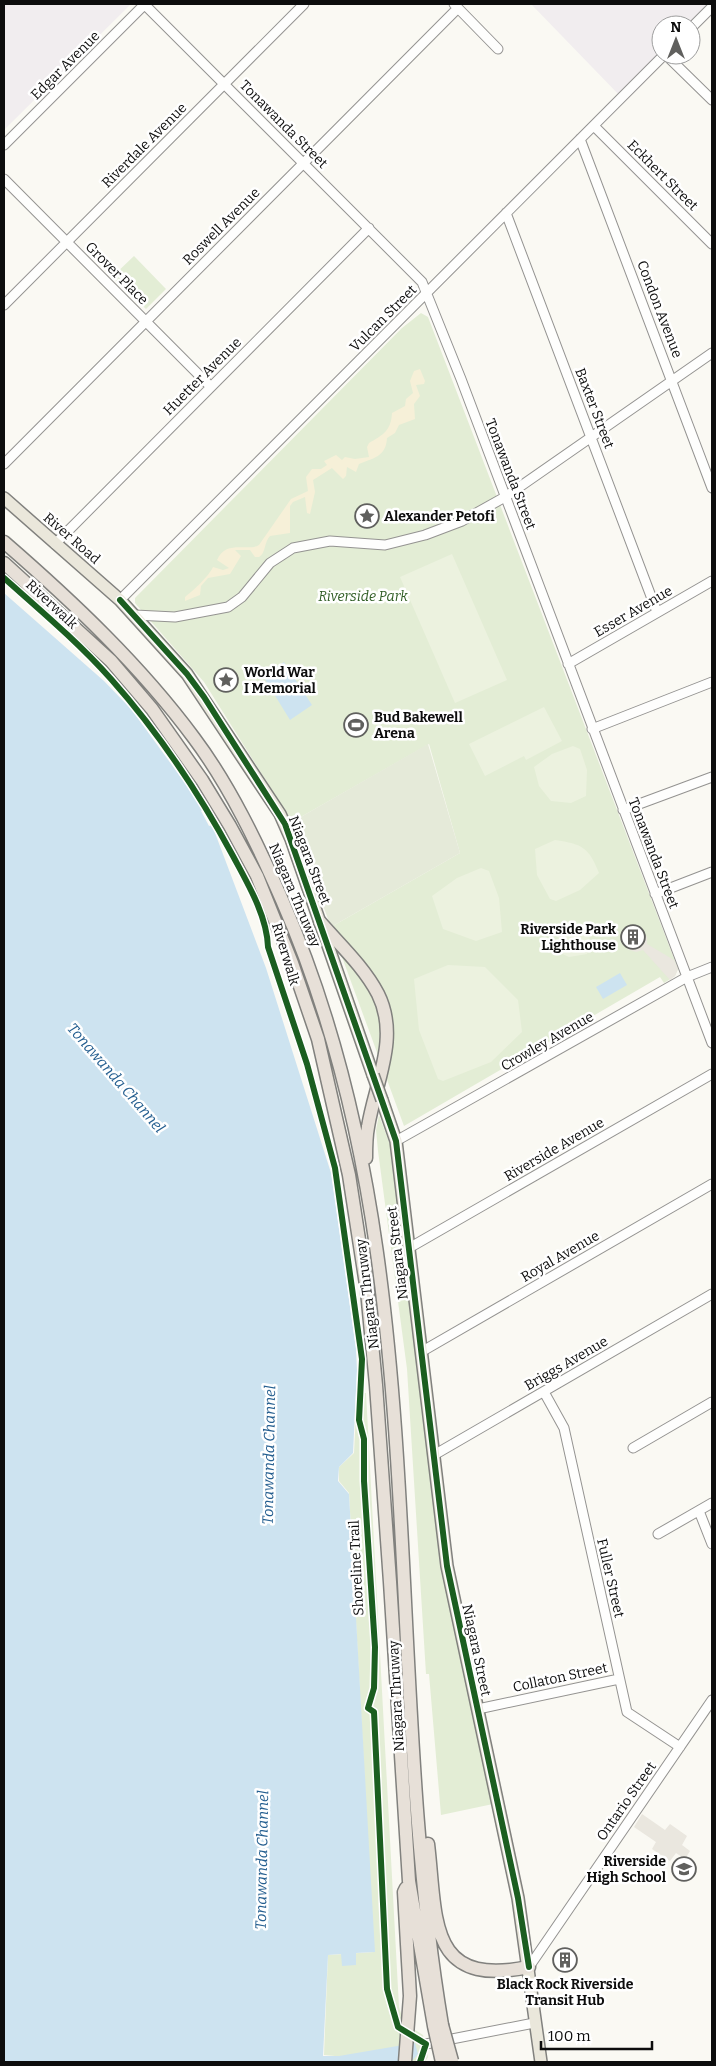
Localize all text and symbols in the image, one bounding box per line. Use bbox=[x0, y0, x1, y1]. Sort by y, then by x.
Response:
north arrow bbox=[651, 15, 701, 65]
text: N bbox=[671, 19, 682, 36]
street label: Edgar Avenue bbox=[27, 27, 103, 103]
street label: Tonawanda Street bbox=[236, 77, 331, 172]
street label: Riverdale Avenue bbox=[98, 99, 190, 191]
street label: Eckhert Street bbox=[624, 136, 702, 214]
street label: Roswell Avenue bbox=[179, 184, 263, 268]
street label: Grover Place bbox=[82, 238, 152, 308]
street label: Condon Avenue bbox=[633, 258, 686, 360]
street label: Vulcan Street bbox=[346, 281, 420, 355]
street label: Huetter Avenue bbox=[160, 334, 245, 419]
street label: Baxter Street bbox=[571, 365, 618, 451]
street label: Tonawanda Street bbox=[482, 416, 539, 532]
place icon: Alexander Petofi bbox=[354, 503, 380, 529]
place label: Alexander Petofi bbox=[384, 508, 495, 525]
street label: River Road bbox=[40, 509, 104, 568]
street label: Riverwalk bbox=[22, 576, 81, 633]
street label: Esser Avenue bbox=[591, 582, 675, 641]
park label: Riverside Park bbox=[318, 588, 408, 605]
place label: World War I Memorial bbox=[244, 664, 317, 697]
place icon: World War I Memorial bbox=[213, 667, 239, 693]
place label: Bud Bakewell Arena bbox=[374, 709, 463, 742]
sports icon: Bud Bakewell Arena bbox=[343, 712, 369, 738]
street label: Tonawanda Street bbox=[625, 795, 682, 911]
street label: Niagara Street bbox=[285, 813, 334, 907]
street label: Niagara Thruway bbox=[265, 841, 324, 950]
street label: Riverwalk bbox=[268, 921, 303, 988]
place label: Riverside Park Lighthouse bbox=[520, 921, 617, 954]
building icon: Riverside Park Lighthouse bbox=[620, 924, 646, 950]
street label: Crowley Avenue bbox=[498, 1008, 597, 1075]
water label: Tonawanda Channel bbox=[63, 1019, 169, 1137]
street label: Riverside Avenue bbox=[501, 1114, 607, 1185]
street label: Niagara Street bbox=[383, 1205, 412, 1301]
street label: Royal Avenue bbox=[518, 1227, 602, 1286]
street label: Niagara Thruway bbox=[352, 1237, 383, 1350]
street label: Briggs Avenue bbox=[522, 1333, 611, 1394]
water label: Tonawanda Channel bbox=[259, 1385, 279, 1525]
street label: Shoreline Trail bbox=[346, 1520, 367, 1616]
street label: Fuller Street bbox=[593, 1537, 628, 1619]
street label: Niagara Street bbox=[458, 1602, 495, 1698]
street label: Niagara Thruway bbox=[385, 1639, 408, 1752]
street label: Collaton Street bbox=[511, 1659, 609, 1696]
street label: Ontario Street bbox=[593, 1759, 660, 1844]
water label: Tonawanda Channel bbox=[252, 1790, 272, 1930]
place label: Riverside High School bbox=[586, 1853, 667, 1886]
school or university icon: Riverside High School bbox=[671, 1856, 697, 1882]
building icon: Black Rock Riverside Transit Hub bbox=[552, 1947, 578, 1973]
place label: Black Rock Riverside Transit Hub bbox=[497, 1976, 634, 2009]
scale bar bbox=[541, 2018, 652, 2050]
text: 100 m bbox=[548, 2027, 591, 2045]

